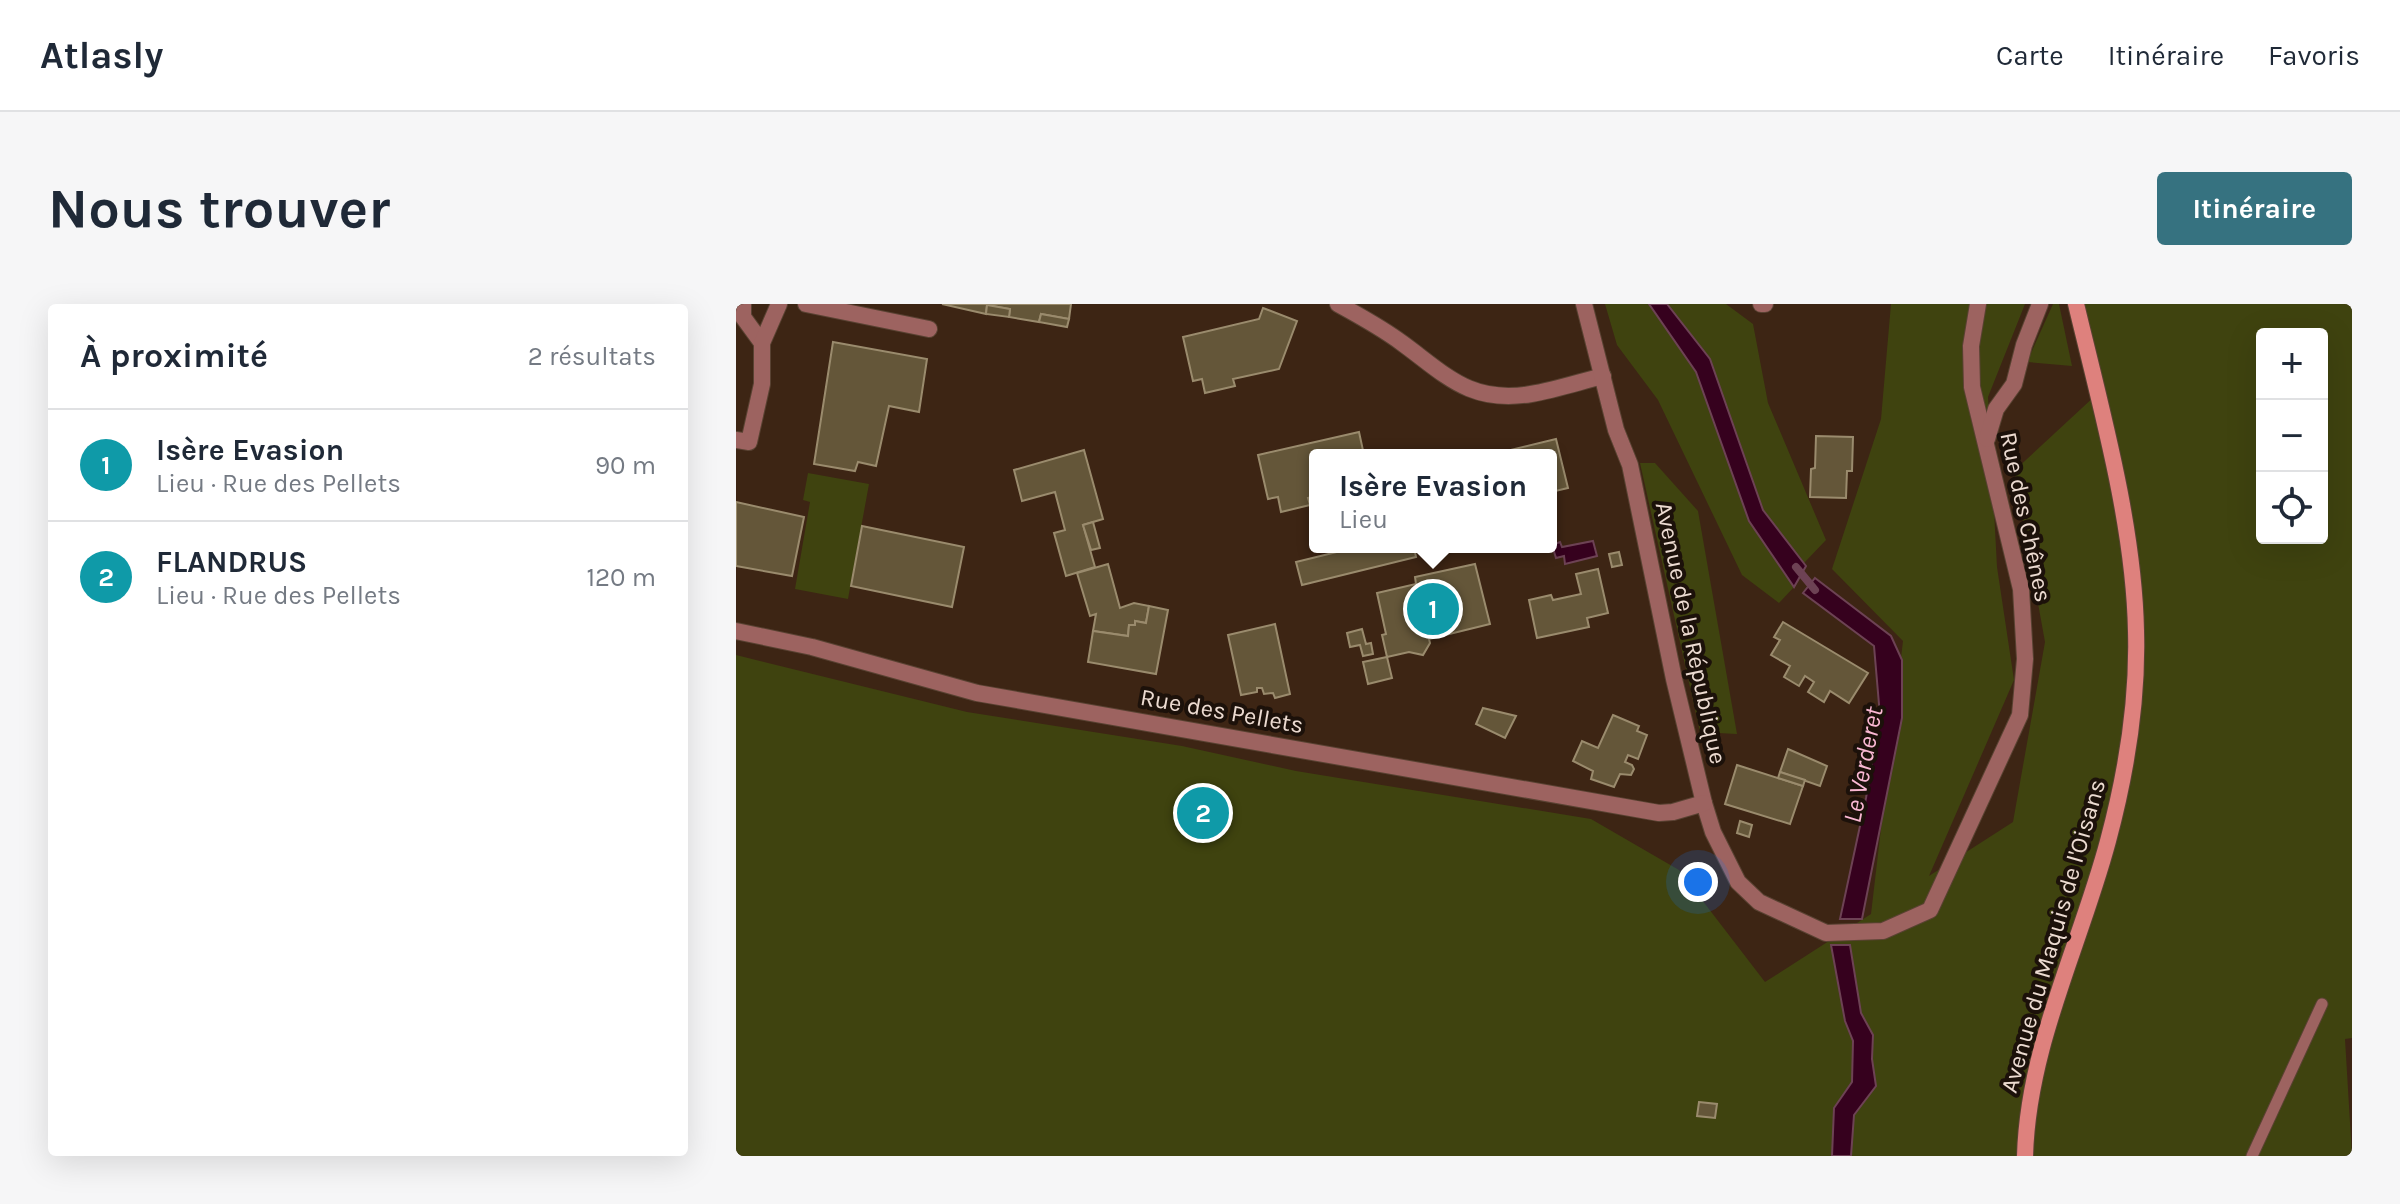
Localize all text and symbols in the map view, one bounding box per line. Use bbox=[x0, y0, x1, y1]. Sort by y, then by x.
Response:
text: Atlasly bbox=[40, 33, 163, 78]
text: Carte bbox=[1996, 39, 2064, 72]
text: Itinéraire bbox=[2108, 39, 2224, 72]
text: Favoris bbox=[2268, 39, 2360, 72]
button: Itinéraire bbox=[2157, 172, 2352, 245]
text: Nous trouver bbox=[48, 176, 390, 241]
map controls bbox=[2256, 328, 2328, 544]
button: + bbox=[2256, 328, 2328, 400]
text: À proximité bbox=[80, 336, 268, 376]
text: 2 résultats bbox=[528, 341, 656, 372]
button: − bbox=[2256, 400, 2328, 472]
street label: Rue des Chênes bbox=[1994, 429, 2058, 605]
text: Isère Evasion bbox=[156, 432, 344, 468]
popup bbox=[1309, 449, 1557, 553]
text: 1 bbox=[101, 450, 111, 481]
text: 90 m bbox=[595, 450, 656, 481]
text: Lieu · Rue des Pellets bbox=[156, 468, 401, 499]
text: Isère Evasion bbox=[1339, 468, 1527, 504]
button: locate bbox=[2256, 472, 2328, 544]
street label: Avenue de la République bbox=[1650, 499, 1732, 767]
text: Lieu bbox=[1339, 504, 1388, 535]
text: FLANDRUS bbox=[156, 544, 307, 580]
text: 2 bbox=[98, 562, 114, 593]
text: 120 m bbox=[586, 562, 656, 593]
pin: 1 bbox=[1407, 579, 1459, 639]
text: Lieu · Rue des Pellets bbox=[156, 580, 401, 611]
street label: Rue des Pellets bbox=[1138, 683, 1306, 739]
water label: Le Verderet bbox=[1837, 703, 1890, 826]
street label: Avenue du Maquis de l'Oisans bbox=[1995, 776, 2111, 1096]
pin: 2 bbox=[1177, 783, 1229, 843]
your location bbox=[1678, 862, 1718, 902]

